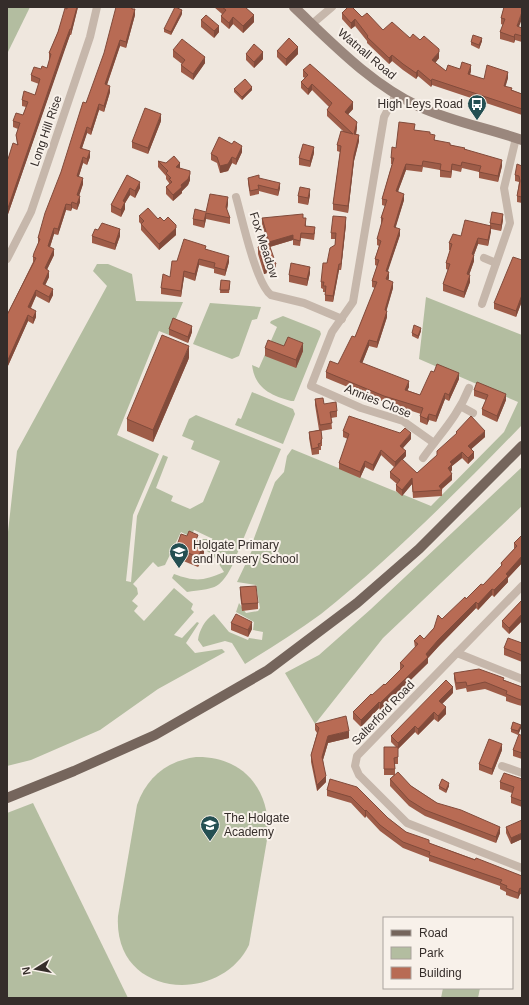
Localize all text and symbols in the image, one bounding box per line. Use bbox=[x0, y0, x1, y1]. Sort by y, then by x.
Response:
street label: Watnall Road bbox=[335, 26, 399, 82]
street label: Long Hill Rise bbox=[27, 93, 65, 168]
bus stop icon: High Leys Road bbox=[466, 93, 488, 121]
place label: High Leys Road bbox=[378, 97, 463, 111]
street label: Fox Meadow bbox=[247, 210, 281, 280]
street label: Annies Close bbox=[343, 381, 414, 421]
place label: Holgate Primary and Nursery School bbox=[193, 538, 298, 566]
school or university icon: Holgate Primary and Nursery School bbox=[168, 541, 190, 569]
street label: Salterford Road bbox=[349, 678, 417, 748]
place label: The Holgate Academy bbox=[224, 811, 290, 839]
school or university icon: The Holgate Academy bbox=[199, 814, 221, 842]
legend bbox=[383, 917, 513, 989]
text: Road bbox=[419, 926, 448, 940]
text: Park bbox=[419, 946, 445, 960]
north arrow bbox=[16, 949, 56, 989]
text: N bbox=[20, 966, 33, 976]
text: Building bbox=[419, 966, 462, 980]

